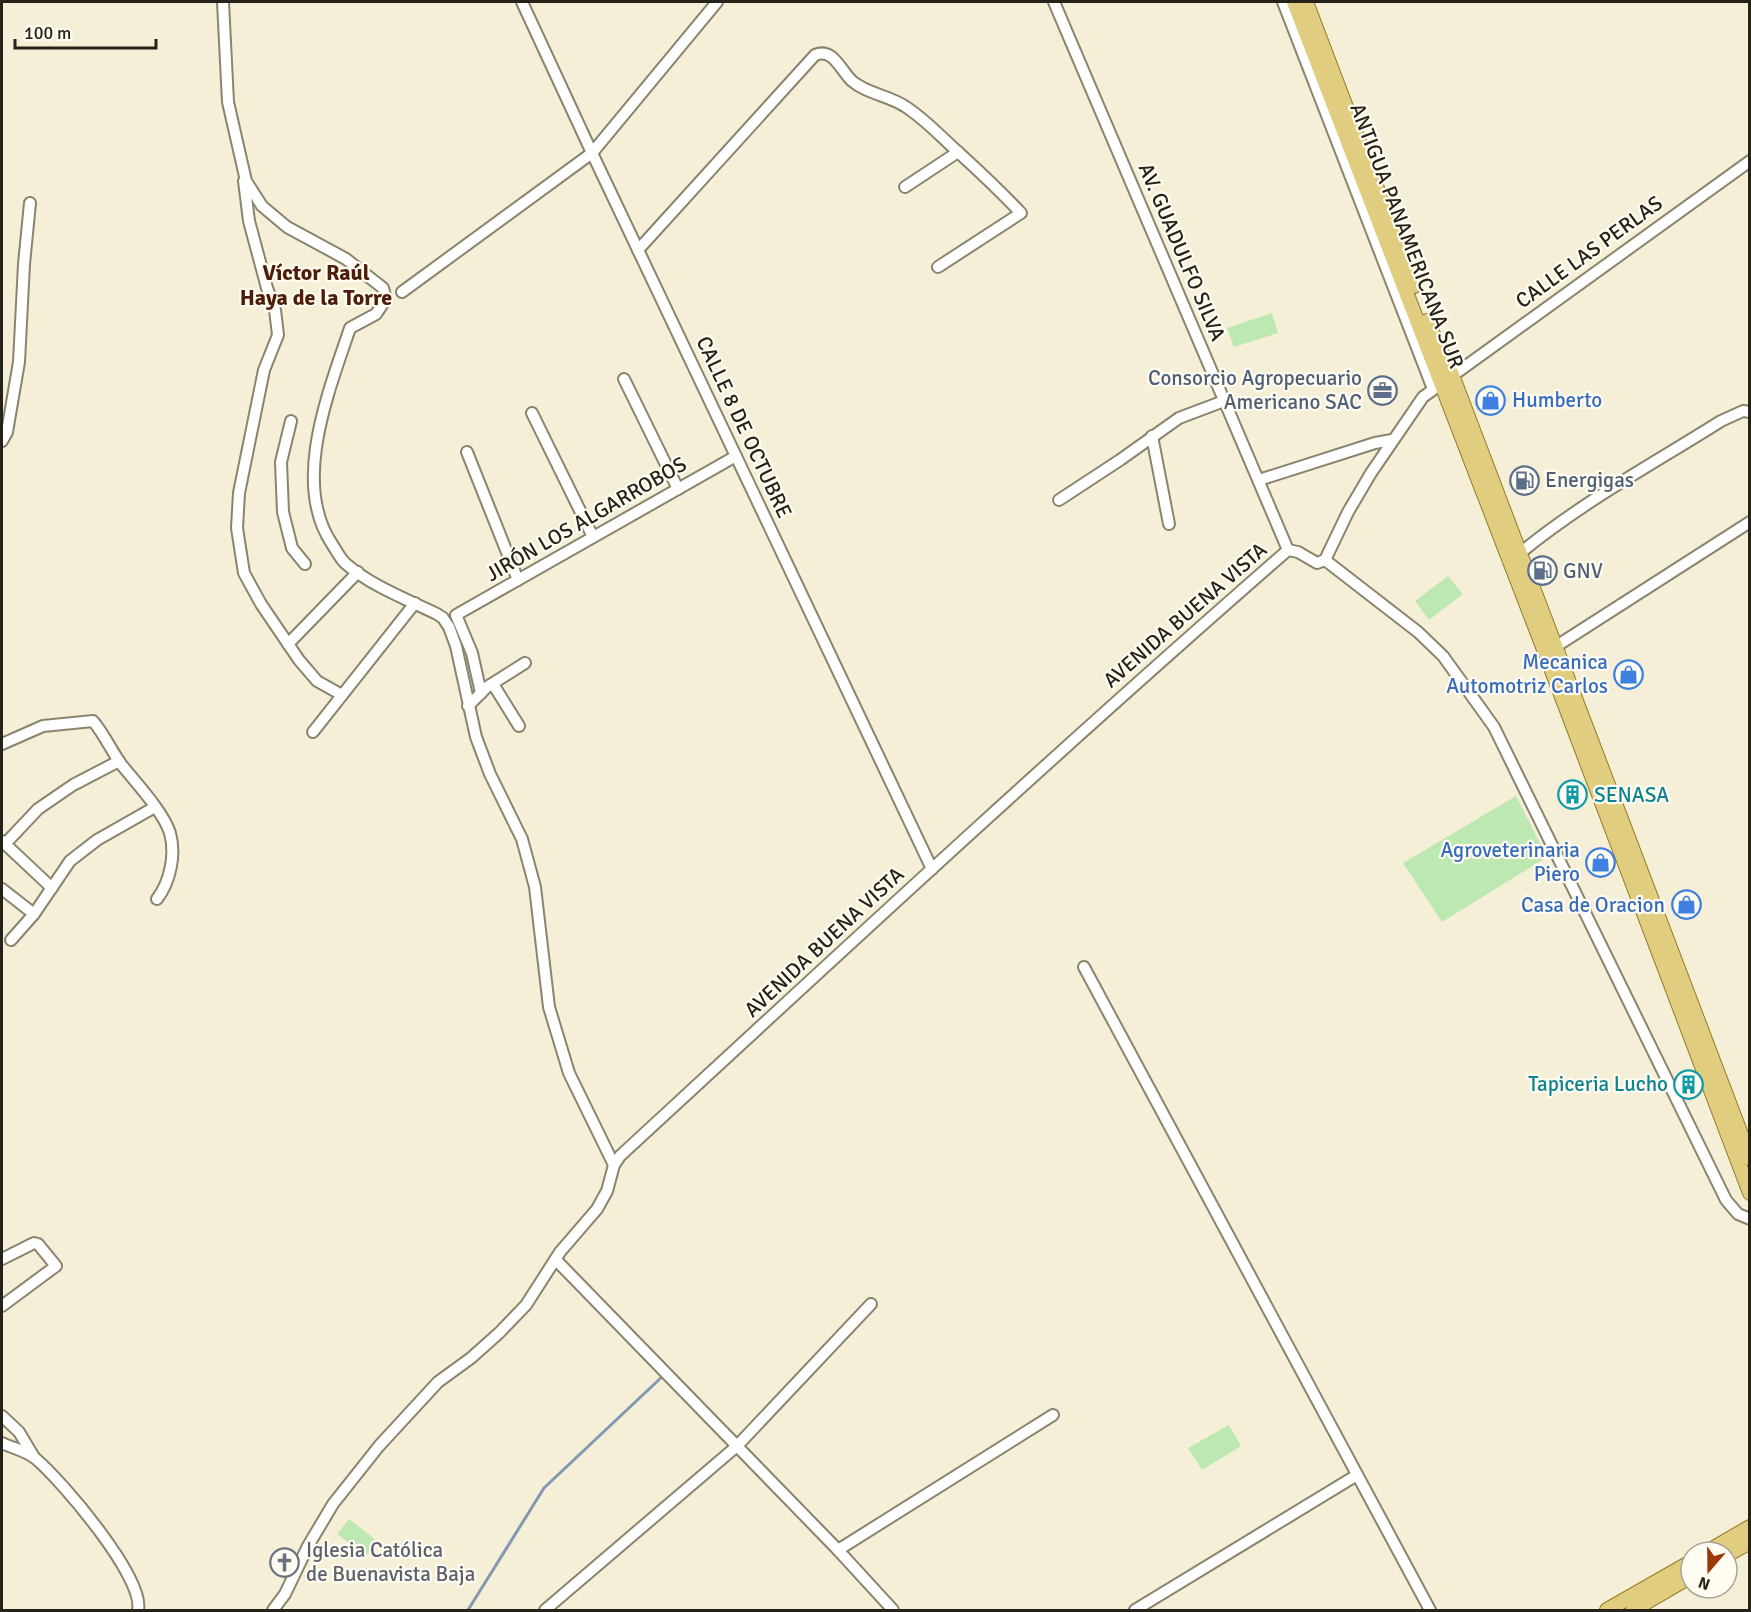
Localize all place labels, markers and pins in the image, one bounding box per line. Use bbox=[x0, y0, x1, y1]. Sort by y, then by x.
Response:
place label: Consorcio Agropecuario Americano SAC bbox=[1148, 365, 1362, 415]
office icon: Consorcio Agropecuario Americano SAC bbox=[1367, 374, 1399, 406]
shop icon: Humberto bbox=[1475, 384, 1507, 416]
place label: Humberto bbox=[1512, 387, 1602, 413]
fuel station icon: Energigas bbox=[1508, 464, 1540, 496]
place label: Energigas bbox=[1545, 467, 1634, 493]
fuel station icon: GNV bbox=[1526, 555, 1558, 587]
place label: GNV bbox=[1563, 558, 1603, 584]
place label: Mecanica Automotriz Carlos bbox=[1446, 649, 1608, 699]
shop icon: Mecanica Automotriz Carlos bbox=[1613, 658, 1645, 690]
building icon: SENASA bbox=[1557, 779, 1589, 811]
place label: SENASA bbox=[1594, 782, 1669, 808]
place label: Agroveterinaria Piero bbox=[1440, 837, 1580, 887]
shop icon: Agroveterinaria Piero bbox=[1585, 846, 1617, 878]
shop icon: Casa de Oracion bbox=[1670, 889, 1702, 921]
place label: Casa de Oracion bbox=[1521, 892, 1665, 918]
building icon: Tapiceria Lucho bbox=[1673, 1068, 1705, 1100]
place label: Tapiceria Lucho bbox=[1528, 1071, 1668, 1097]
place label: Iglesia Católica de Buenavista Baja bbox=[306, 1537, 475, 1587]
church icon: Iglesia Católica de Buenavista Baja bbox=[269, 1546, 301, 1578]

